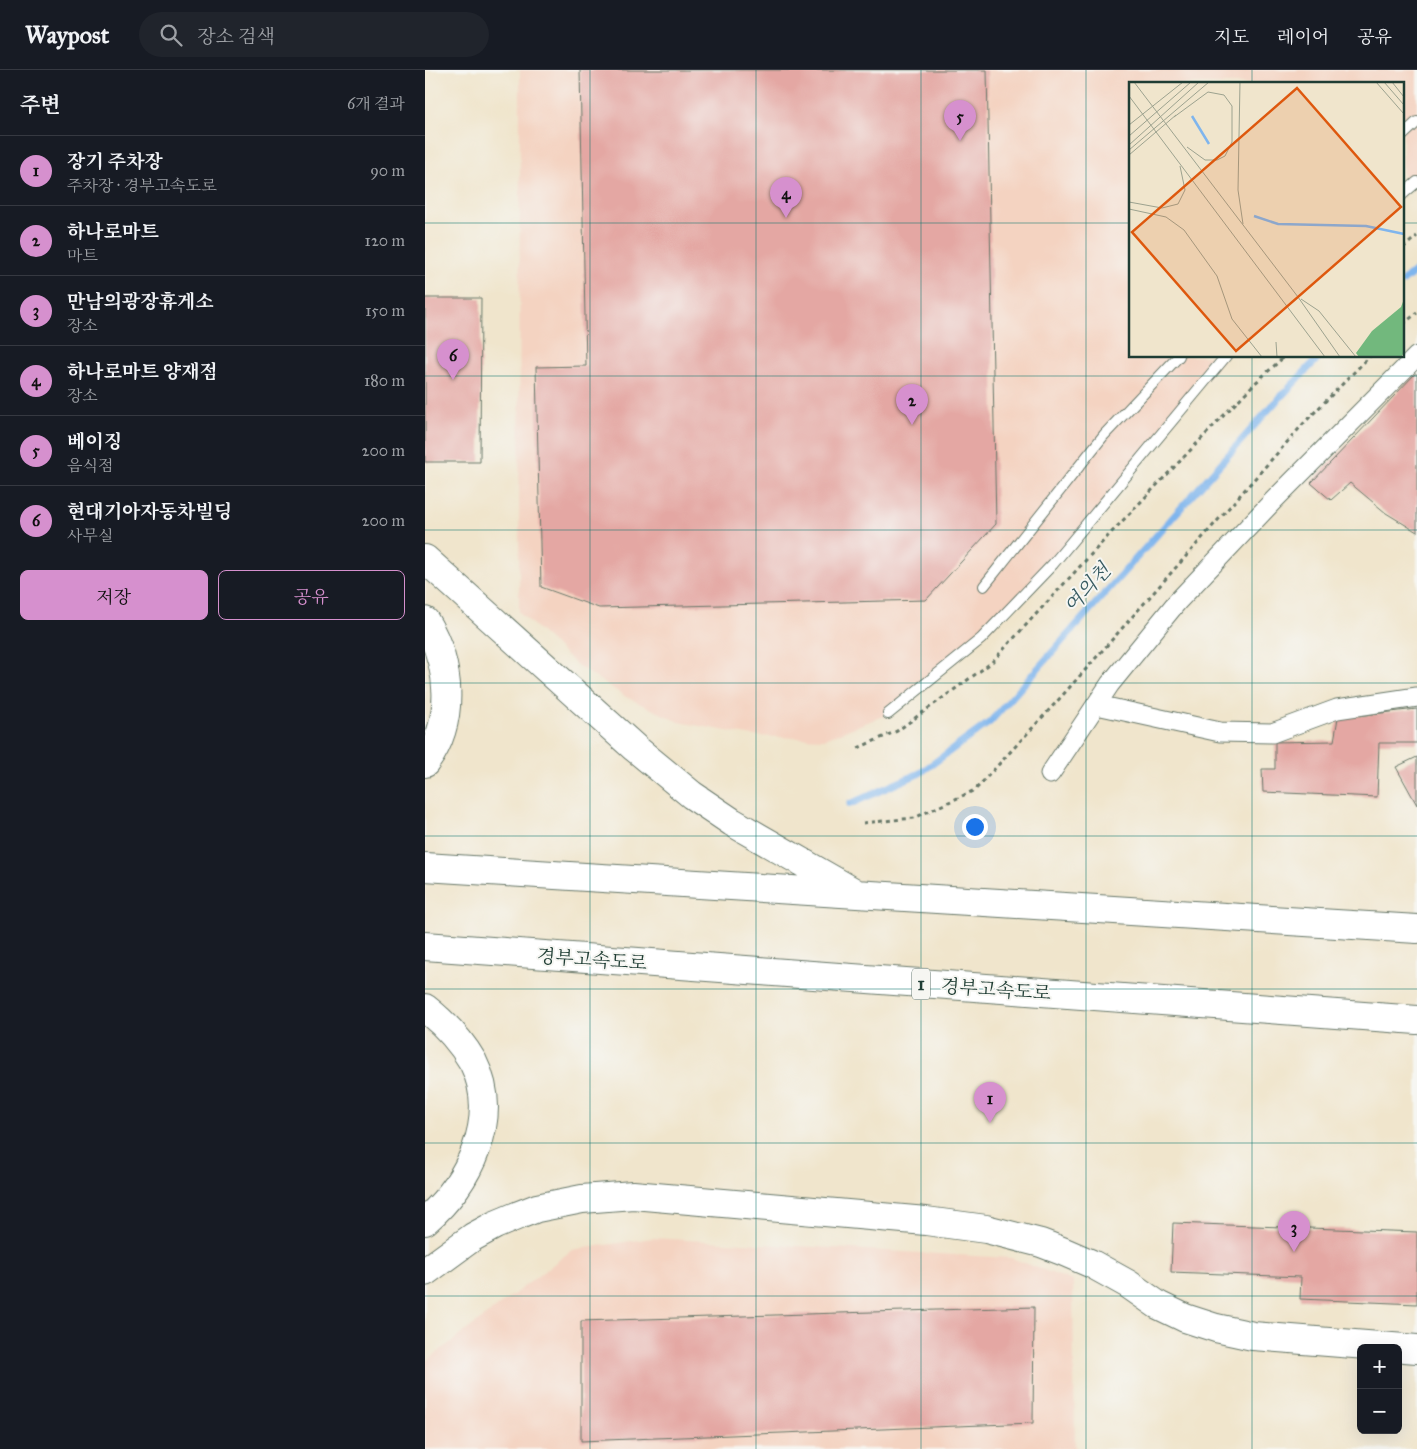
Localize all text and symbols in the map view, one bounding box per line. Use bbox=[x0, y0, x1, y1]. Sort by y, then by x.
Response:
search box bbox=[139, 12, 489, 57]
text: Waypost bbox=[25, 20, 109, 50]
icon: search bbox=[157, 21, 185, 49]
text: 장소 검색 bbox=[197, 25, 275, 48]
text: 지도 bbox=[1214, 26, 1249, 48]
text: 레이어 bbox=[1277, 26, 1329, 48]
text: 공유 bbox=[1357, 26, 1392, 48]
inset map bbox=[1129, 82, 1404, 358]
text: 주변 bbox=[20, 92, 61, 118]
text: 6개 결과 bbox=[347, 94, 405, 113]
pin: 5 bbox=[944, 100, 976, 141]
text: 장기 주차장 bbox=[67, 150, 163, 173]
text: 1 bbox=[33, 161, 39, 180]
text: 90 m bbox=[370, 161, 405, 180]
text: 주차장 · 경부고속도로 bbox=[67, 176, 217, 195]
pin: 4 bbox=[770, 177, 802, 218]
text: 하나로마트 bbox=[67, 220, 159, 243]
text: 2 bbox=[32, 231, 40, 250]
text: 120 m bbox=[365, 231, 405, 250]
text: 마트 bbox=[67, 246, 98, 265]
text: 만남의광장휴게소 bbox=[67, 290, 214, 313]
text: 3 bbox=[33, 301, 39, 320]
text: 150 m bbox=[365, 301, 405, 320]
text: 장소 bbox=[67, 316, 98, 335]
pin: 6 bbox=[437, 339, 469, 380]
text: 하나로마트 양재점 bbox=[67, 360, 218, 383]
text: 4 bbox=[32, 371, 40, 390]
text: 180 m bbox=[364, 371, 405, 390]
pin: 2 bbox=[896, 384, 928, 425]
text: 장소 bbox=[67, 386, 98, 405]
text: 베이징 bbox=[67, 430, 122, 453]
text: 5 bbox=[32, 441, 40, 460]
text: 200 m bbox=[362, 441, 405, 460]
text: 음식점 bbox=[67, 456, 113, 475]
text: 현대기아자동차빌딩 bbox=[67, 500, 232, 523]
text: 6 bbox=[32, 511, 40, 530]
text: 200 m bbox=[362, 511, 405, 530]
text: 사무실 bbox=[67, 526, 113, 545]
water label: 여의천 bbox=[1059, 557, 1116, 618]
button: 저장 bbox=[20, 570, 208, 620]
button: 공유 bbox=[218, 570, 405, 620]
your location bbox=[962, 814, 988, 840]
street label: 경부고속도로 bbox=[536, 944, 648, 975]
road number: 1 bbox=[912, 969, 930, 1000]
street label: 경부고속도로 bbox=[940, 974, 1052, 1005]
pin: 1 bbox=[974, 1082, 1006, 1123]
pin: 3 bbox=[1278, 1211, 1310, 1252]
map controls bbox=[1357, 1344, 1402, 1434]
button: + bbox=[1357, 1344, 1402, 1389]
button: − bbox=[1357, 1389, 1402, 1434]

